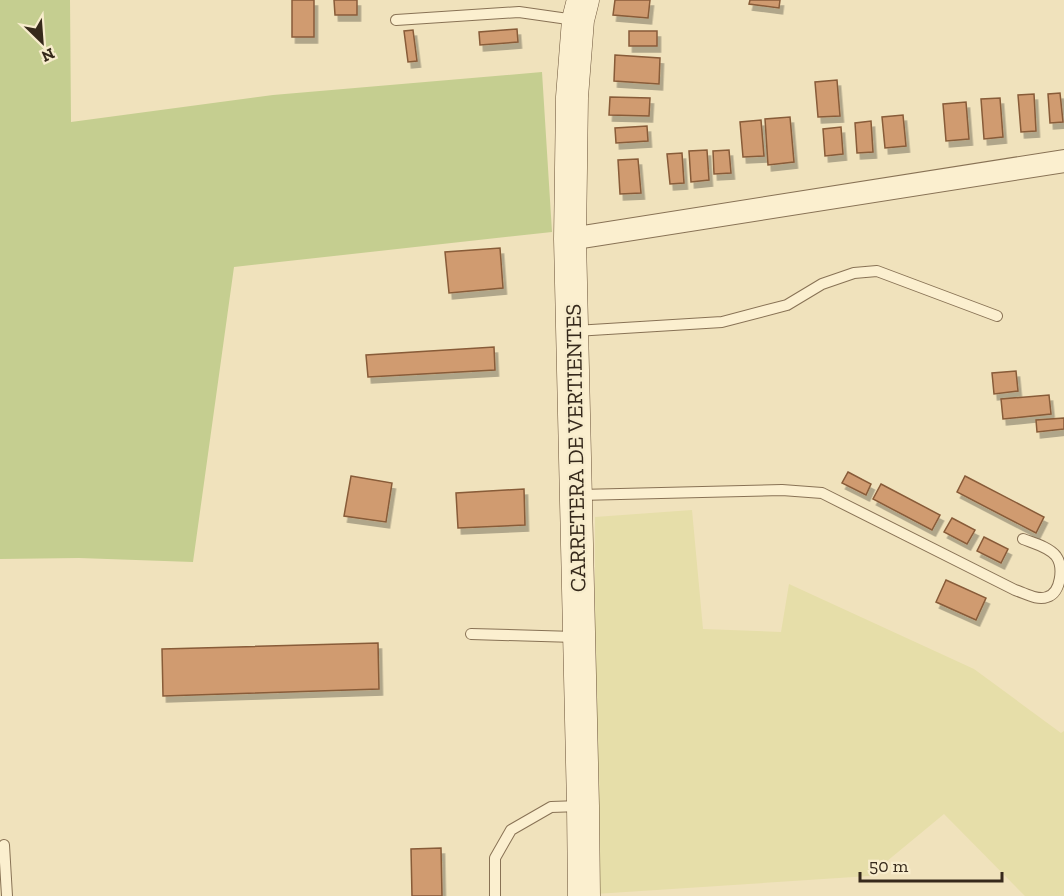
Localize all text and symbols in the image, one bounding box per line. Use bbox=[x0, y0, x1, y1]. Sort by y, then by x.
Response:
north arrow bbox=[12, 12, 72, 72]
text: N bbox=[39, 44, 58, 66]
street label: CARRETERA DE VERTIENTES bbox=[559, 304, 592, 592]
scale bar bbox=[860, 845, 1002, 883]
text: 50 m bbox=[869, 855, 909, 877]

